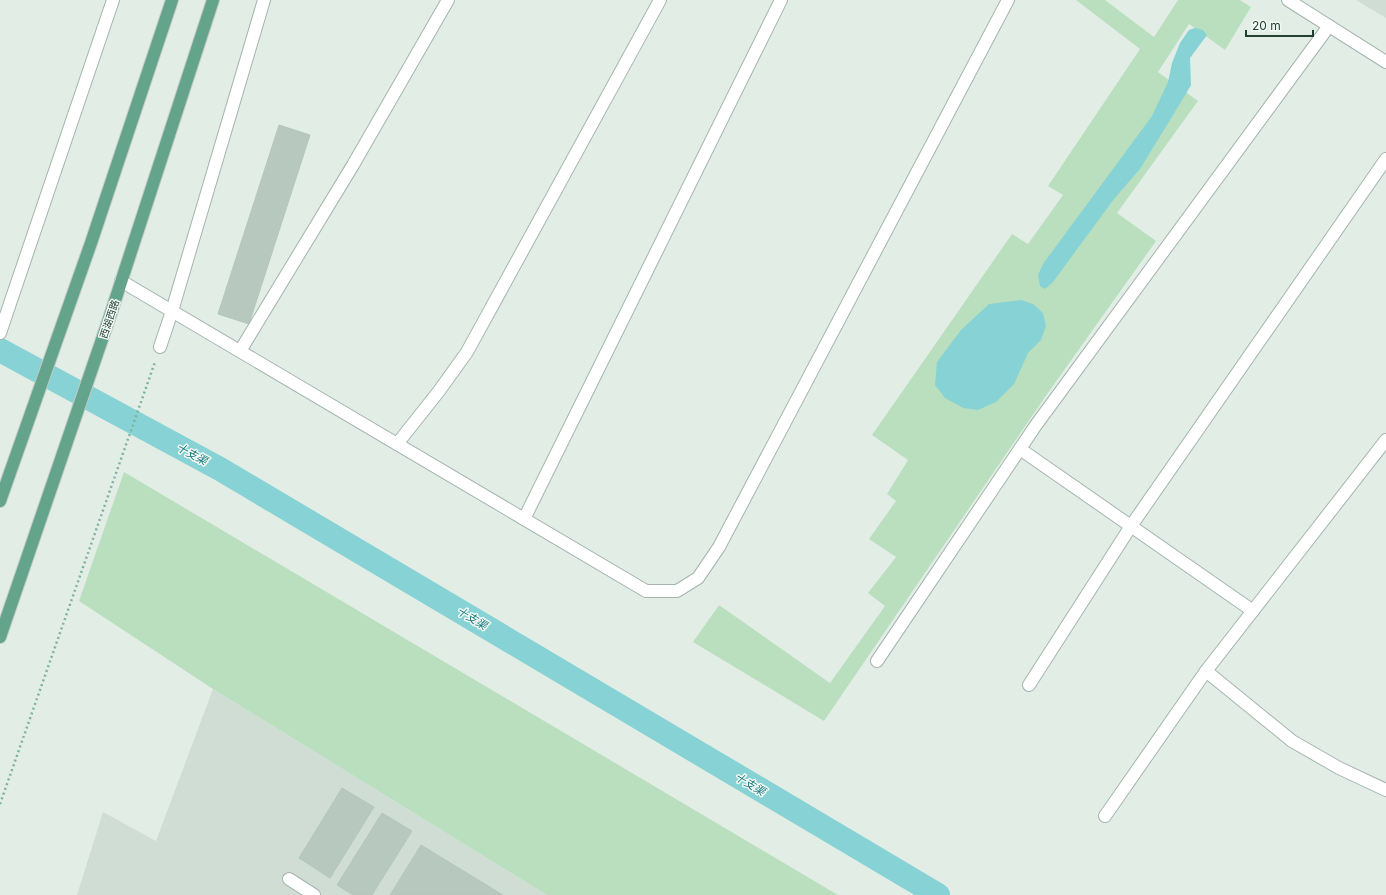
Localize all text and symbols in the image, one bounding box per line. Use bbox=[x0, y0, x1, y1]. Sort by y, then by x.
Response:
scale bar bbox=[1246, 12, 1313, 38]
text: 20 m bbox=[1252, 18, 1281, 33]
street label: 西湖西路 bbox=[97, 298, 121, 340]
water label: 十支渠 bbox=[174, 440, 212, 469]
water label: 十支渠 bbox=[454, 604, 491, 634]
water label: 十支渠 bbox=[732, 770, 769, 800]

